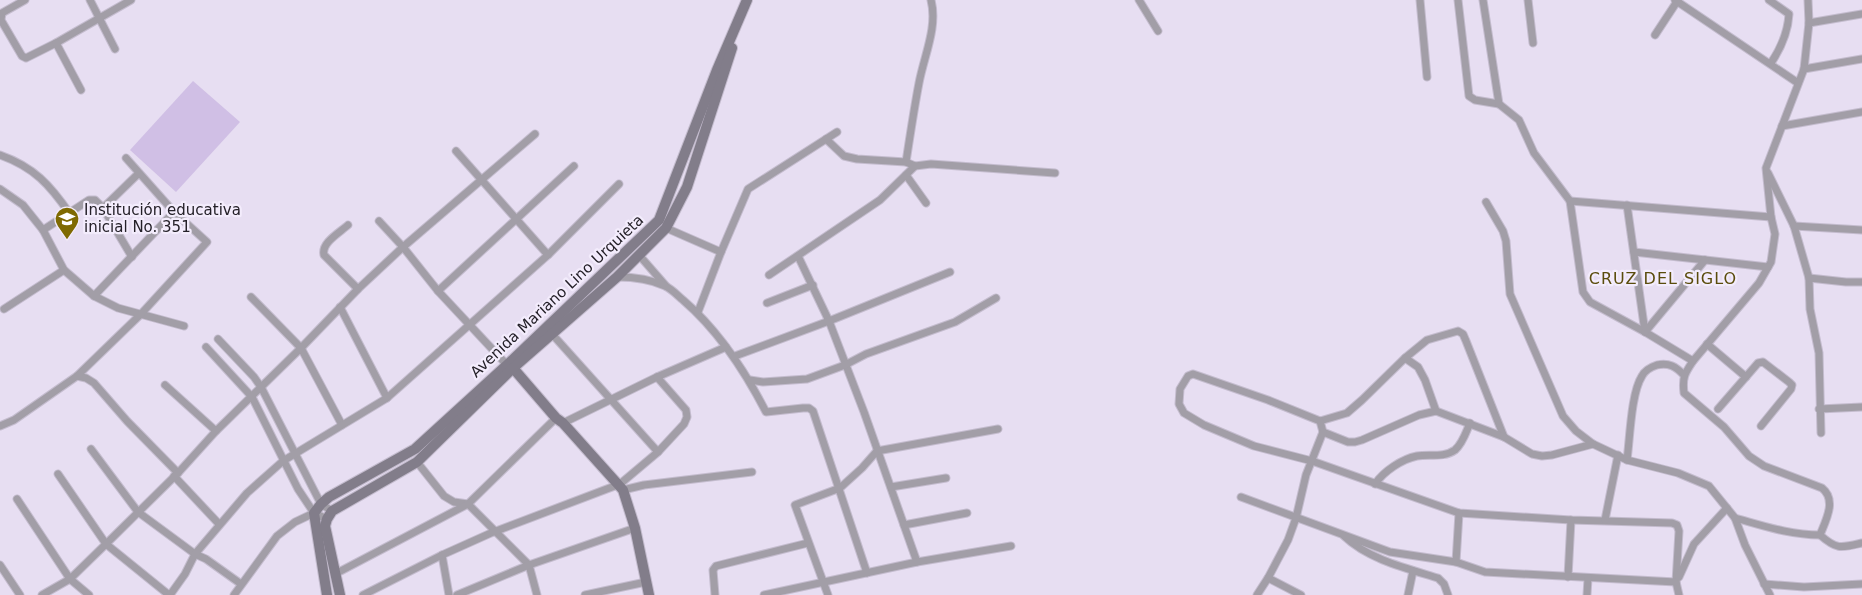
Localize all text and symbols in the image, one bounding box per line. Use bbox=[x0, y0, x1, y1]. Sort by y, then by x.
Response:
place label: Institución educativa inicial No. 351 bbox=[84, 201, 241, 236]
school or university icon: Institución educativa inicial No. 351 bbox=[54, 206, 80, 240]
street label: Avenida Mariano Lino Urquieta bbox=[467, 211, 647, 381]
district label: CRUZ DEL SIGLO bbox=[1589, 269, 1737, 288]

